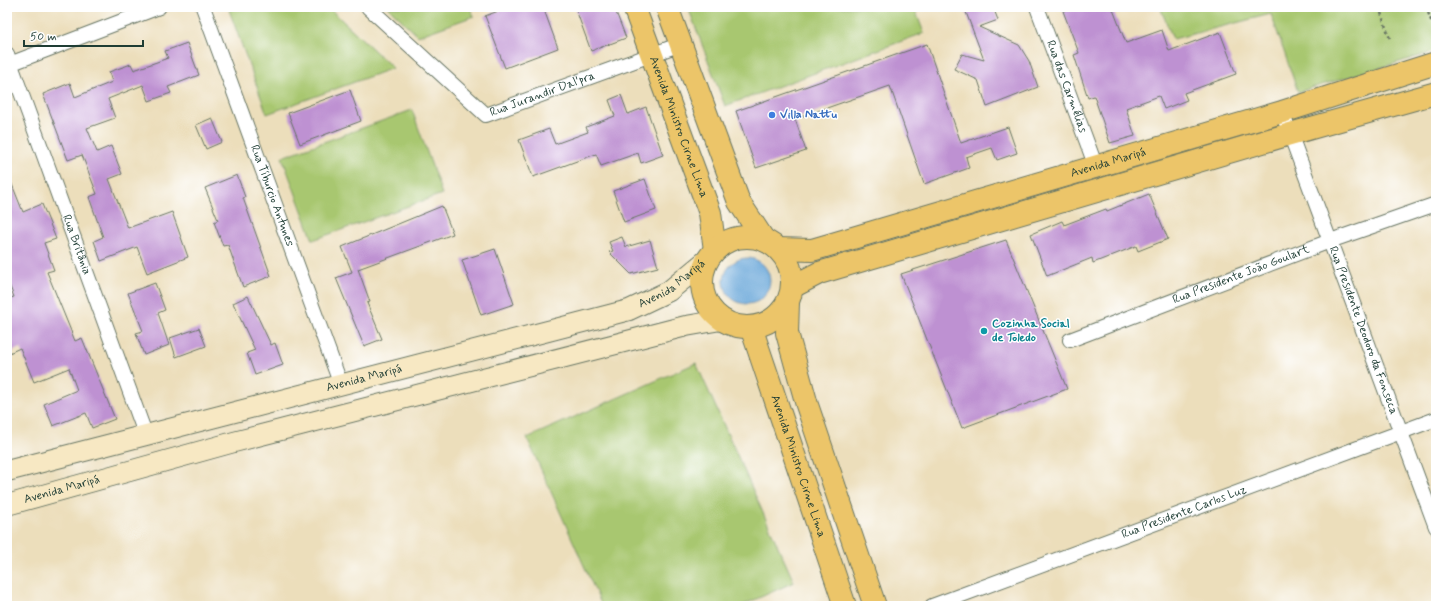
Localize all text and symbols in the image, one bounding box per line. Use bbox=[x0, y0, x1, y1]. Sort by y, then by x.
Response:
scale bar bbox=[24, 22, 143, 48]
text: 50 m bbox=[30, 29, 57, 45]
street label: Rua das Carmélias bbox=[1042, 38, 1091, 136]
street label: Avenida Ministro Cirne Lima bbox=[645, 54, 712, 200]
street label: Rua Jurandir Dal'pra bbox=[488, 68, 597, 121]
place label: Villa Nattu bbox=[780, 107, 838, 123]
marker: Villa Nattu bbox=[767, 110, 777, 120]
street label: Rua Tíburcio Antunes bbox=[246, 143, 298, 249]
street label: Avenida Maripá bbox=[1069, 144, 1149, 182]
street label: Rua Britânia bbox=[58, 212, 95, 277]
street label: Rua Presidente João Goulart bbox=[1170, 242, 1312, 308]
street label: Rua Presidente Deodoro da Fonseca bbox=[1325, 244, 1402, 417]
street label: Avenida Maripá bbox=[636, 256, 709, 312]
place label: Cozinha Social de Toledo bbox=[992, 316, 1070, 346]
marker: Cozinha Social de Toledo bbox=[979, 326, 989, 336]
street label: Avenida Maripá bbox=[324, 361, 404, 396]
street label: Avenida Ministro Cirne Lima bbox=[767, 393, 829, 540]
street label: Avenida Maripá bbox=[22, 472, 102, 508]
street label: Rua Presidente Carlos Luz bbox=[1119, 482, 1249, 543]

